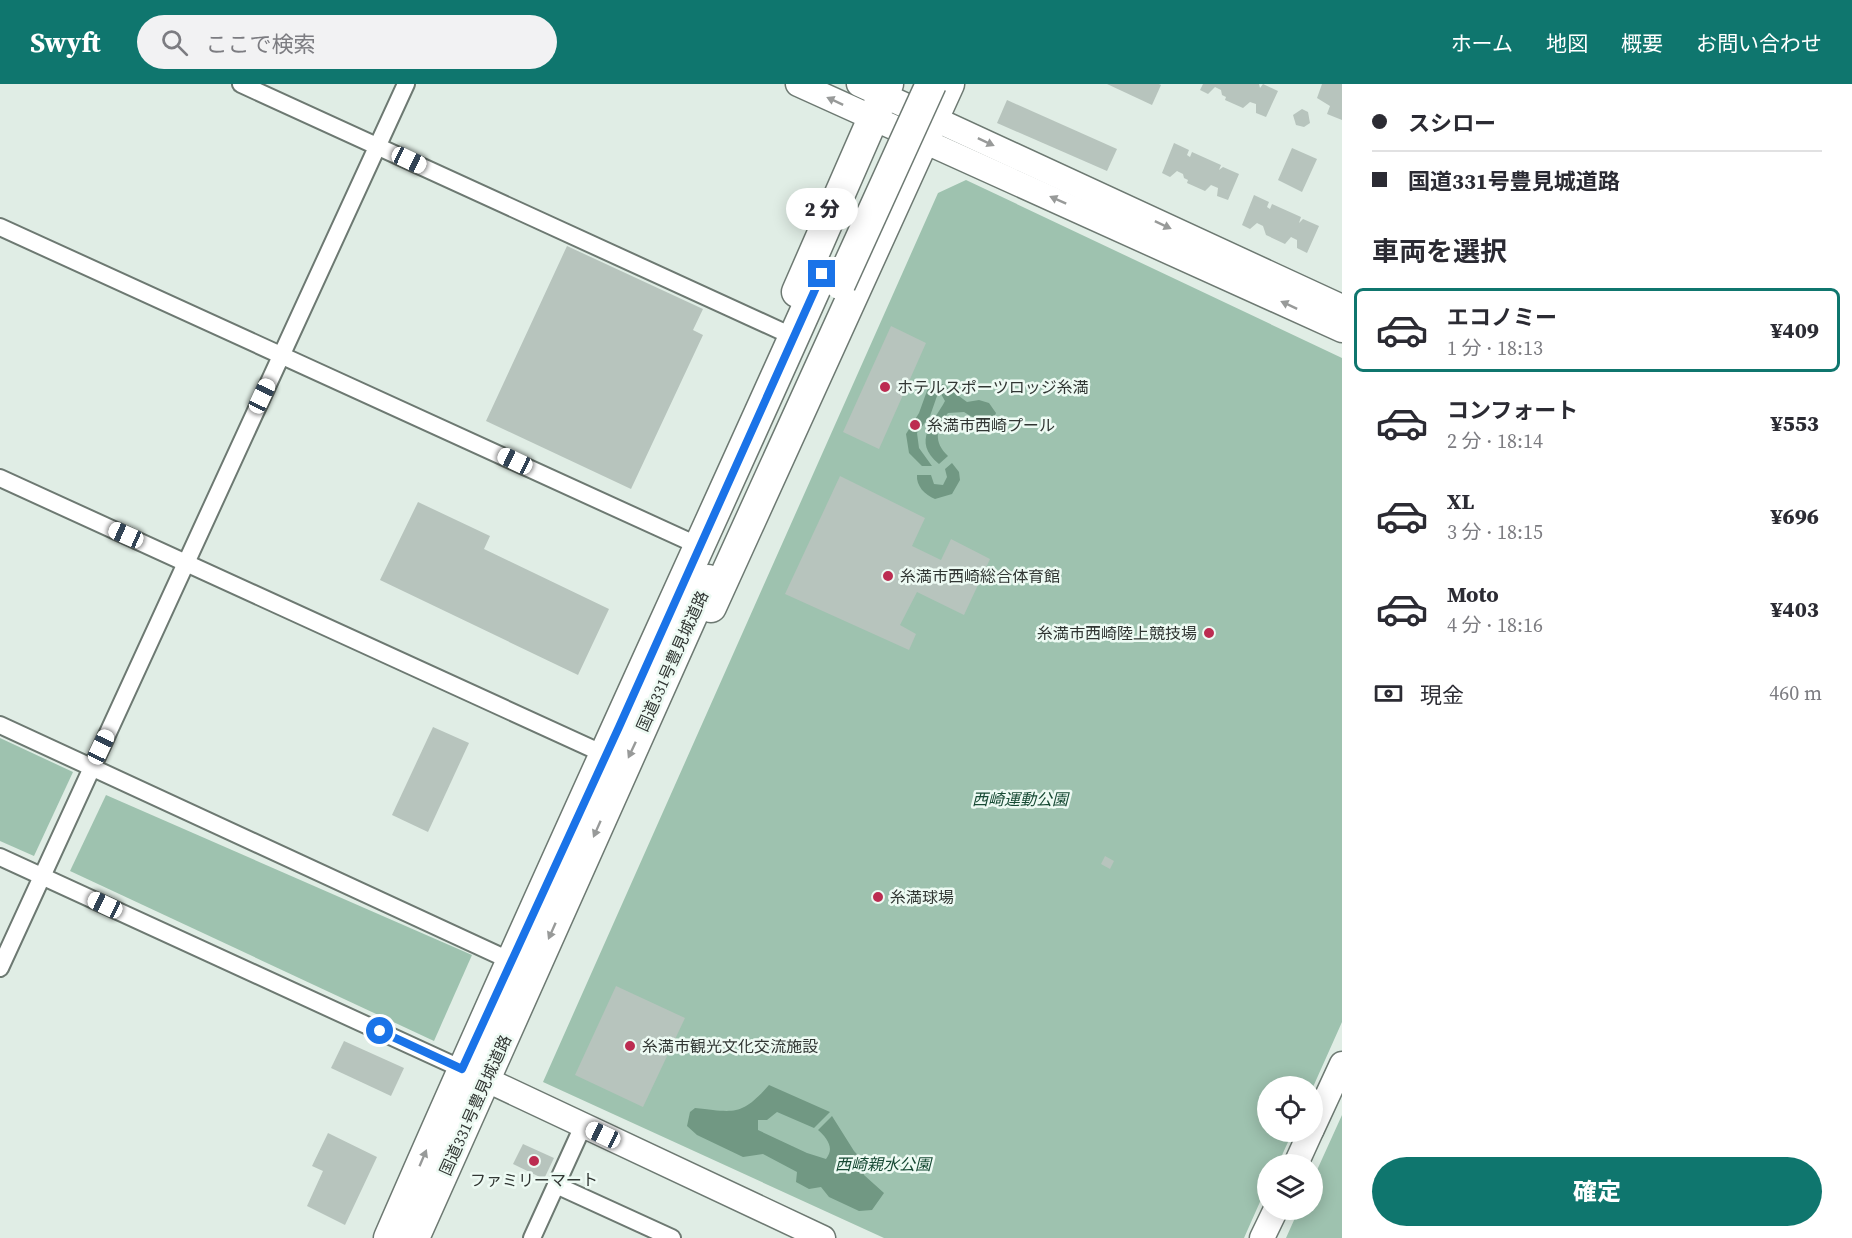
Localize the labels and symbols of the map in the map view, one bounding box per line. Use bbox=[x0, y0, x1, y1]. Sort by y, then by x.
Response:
one-way arrow bbox=[827, 97, 844, 106]
one-way arrow bbox=[978, 138, 995, 147]
car bbox=[389, 144, 429, 176]
callout: 2 分 bbox=[786, 187, 858, 229]
one-way arrow bbox=[1050, 196, 1067, 205]
one-way arrow bbox=[1154, 221, 1171, 230]
route end bbox=[808, 260, 835, 287]
one-way arrow bbox=[1280, 301, 1297, 310]
car bbox=[246, 376, 278, 416]
place label: ホテルスポーツロッジ糸満 bbox=[897, 376, 1089, 398]
marker: ホテルスポーツロッジ糸満 bbox=[878, 380, 892, 394]
place label: 糸満市西崎プール bbox=[927, 414, 1055, 436]
marker: 糸満市西崎プール bbox=[908, 418, 922, 432]
car bbox=[495, 445, 535, 477]
car bbox=[106, 519, 146, 551]
place label: 糸満市西崎総合体育館 bbox=[900, 565, 1060, 587]
marker: 糸満市西崎総合体育館 bbox=[881, 569, 895, 583]
street label: 国道331号豊見城道路 bbox=[631, 587, 713, 735]
place label: 糸満市西崎陸上競技場 bbox=[1037, 622, 1197, 644]
marker: 糸満市西崎陸上競技場 bbox=[1202, 626, 1216, 640]
car bbox=[85, 727, 117, 767]
one-way arrow bbox=[628, 742, 637, 759]
park label: 西崎運動公園 bbox=[972, 788, 1070, 810]
one-way arrow bbox=[592, 820, 601, 838]
place label: 糸満球場 bbox=[890, 886, 954, 908]
car bbox=[85, 889, 125, 921]
marker: 糸満球場 bbox=[871, 890, 885, 904]
one-way arrow bbox=[547, 922, 556, 940]
route start bbox=[366, 1017, 393, 1044]
street label: 国道331号豊見城道路 bbox=[434, 1031, 516, 1179]
place label: 糸満市観光文化交流施設 bbox=[642, 1035, 818, 1057]
marker: 糸満市観光文化交流施設 bbox=[623, 1039, 637, 1053]
car bbox=[583, 1119, 623, 1151]
one-way arrow bbox=[418, 1149, 428, 1167]
park label: 西崎親水公園 bbox=[835, 1153, 933, 1175]
marker: ファミリーマート bbox=[527, 1154, 541, 1168]
place label: ファミリーマート bbox=[470, 1169, 598, 1191]

